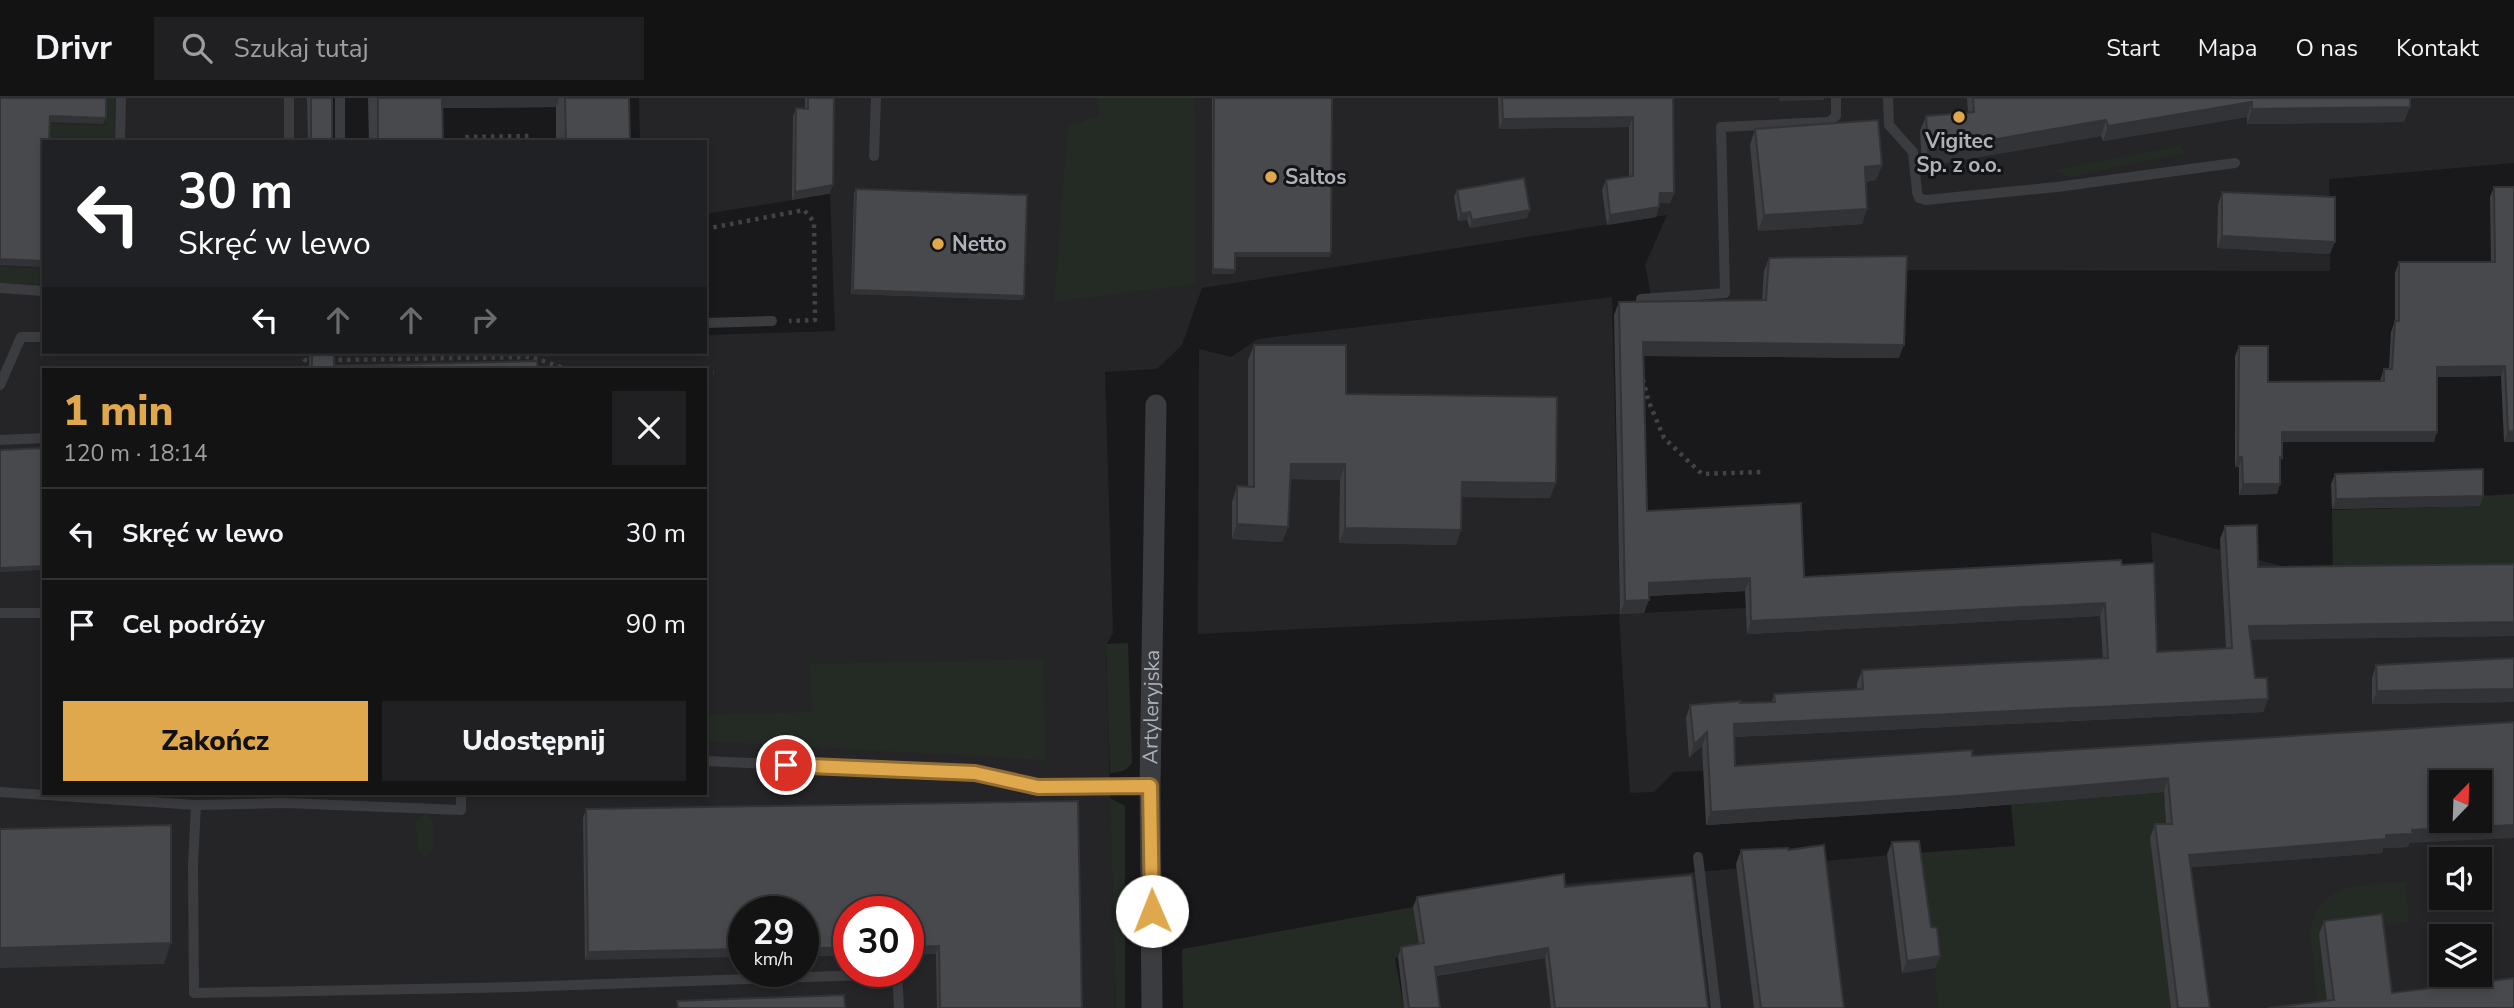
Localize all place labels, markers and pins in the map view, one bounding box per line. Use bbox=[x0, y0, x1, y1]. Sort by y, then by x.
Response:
marker: Vigitec Sp. z o.o. bbox=[1951, 109, 1967, 125]
place label: Vigitec Sp. z o.o. bbox=[1916, 127, 2002, 179]
place label: Saltos bbox=[1285, 163, 1346, 191]
marker: Saltos bbox=[1263, 169, 1279, 185]
place label: Netto bbox=[952, 230, 1007, 258]
marker: Netto bbox=[930, 236, 946, 252]
pin bbox=[756, 735, 816, 795]

